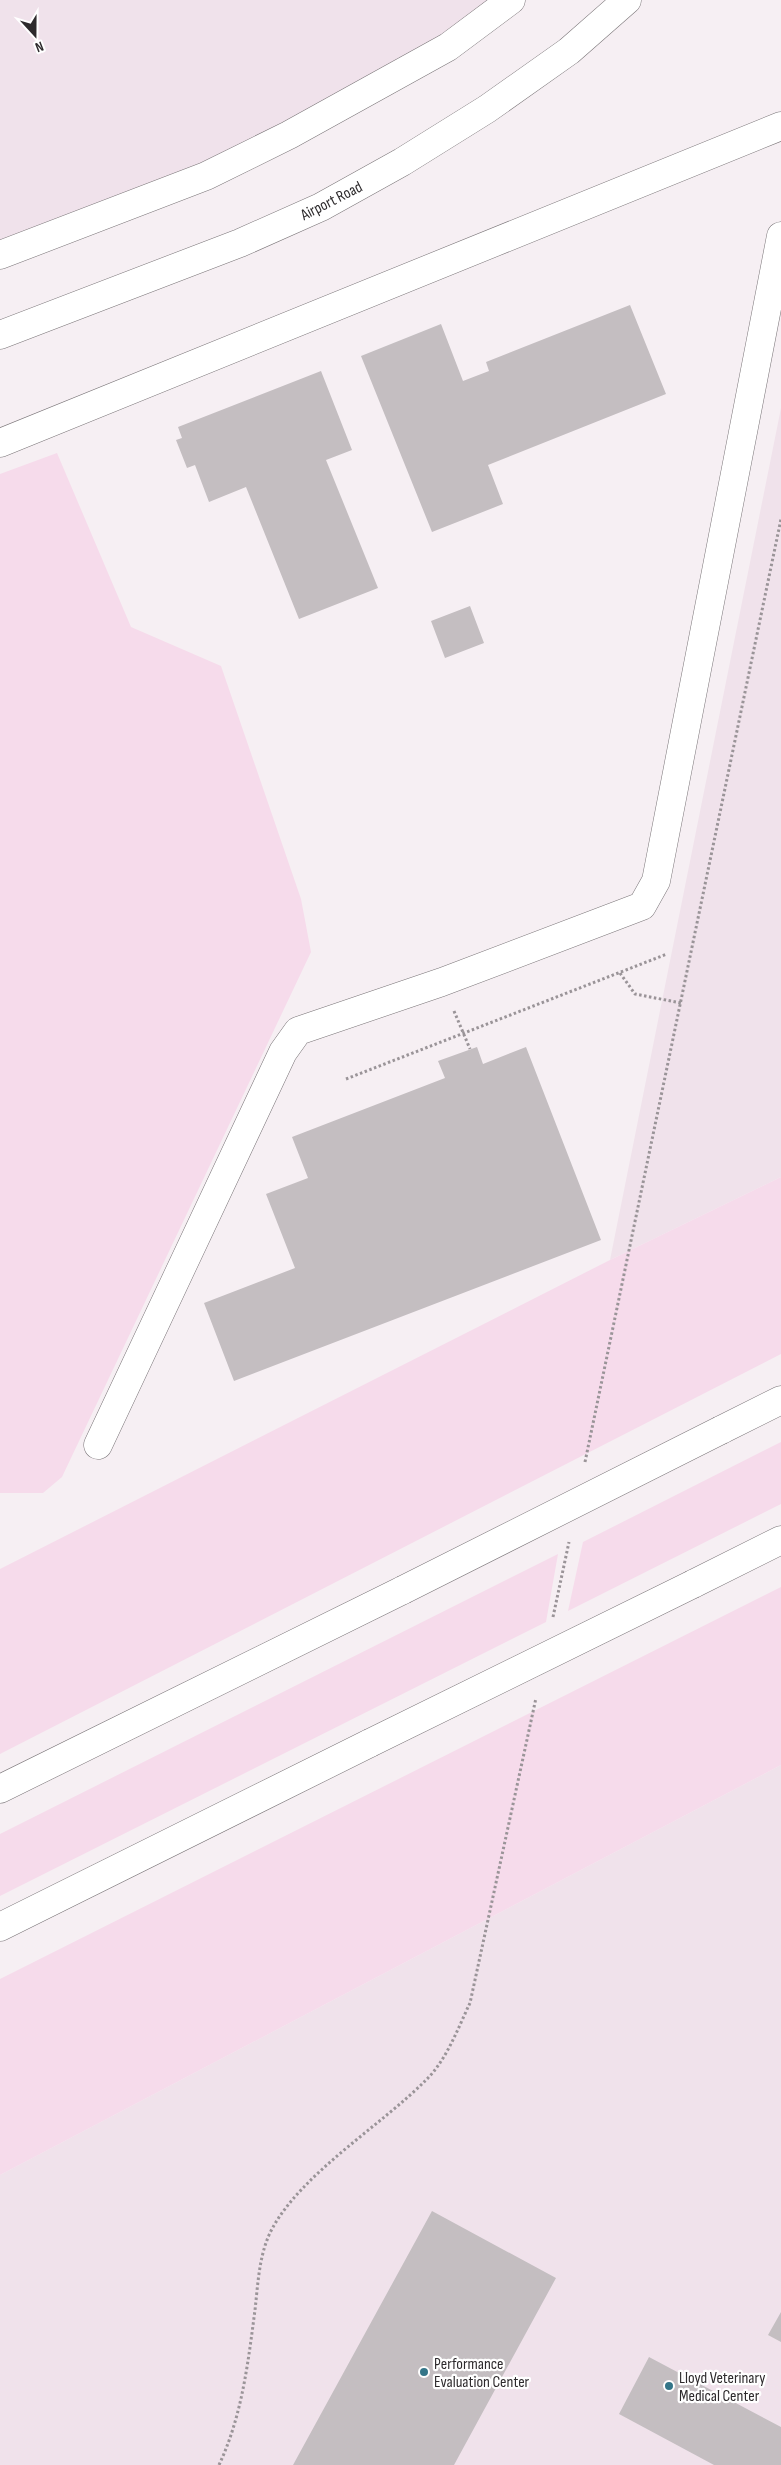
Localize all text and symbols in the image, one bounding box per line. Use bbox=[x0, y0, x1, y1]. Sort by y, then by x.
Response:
north arrow bbox=[10, 10, 60, 60]
text: N bbox=[33, 37, 46, 56]
street label: Airport Road bbox=[297, 178, 366, 225]
place label: Performance Evaluation Center bbox=[434, 2355, 530, 2392]
marker: Performance Evaluation Center bbox=[418, 2366, 430, 2378]
place label: Lloyd Veterinary Medical Center bbox=[679, 2369, 765, 2406]
marker: Lloyd Veterinary Medical Center bbox=[663, 2380, 675, 2392]

